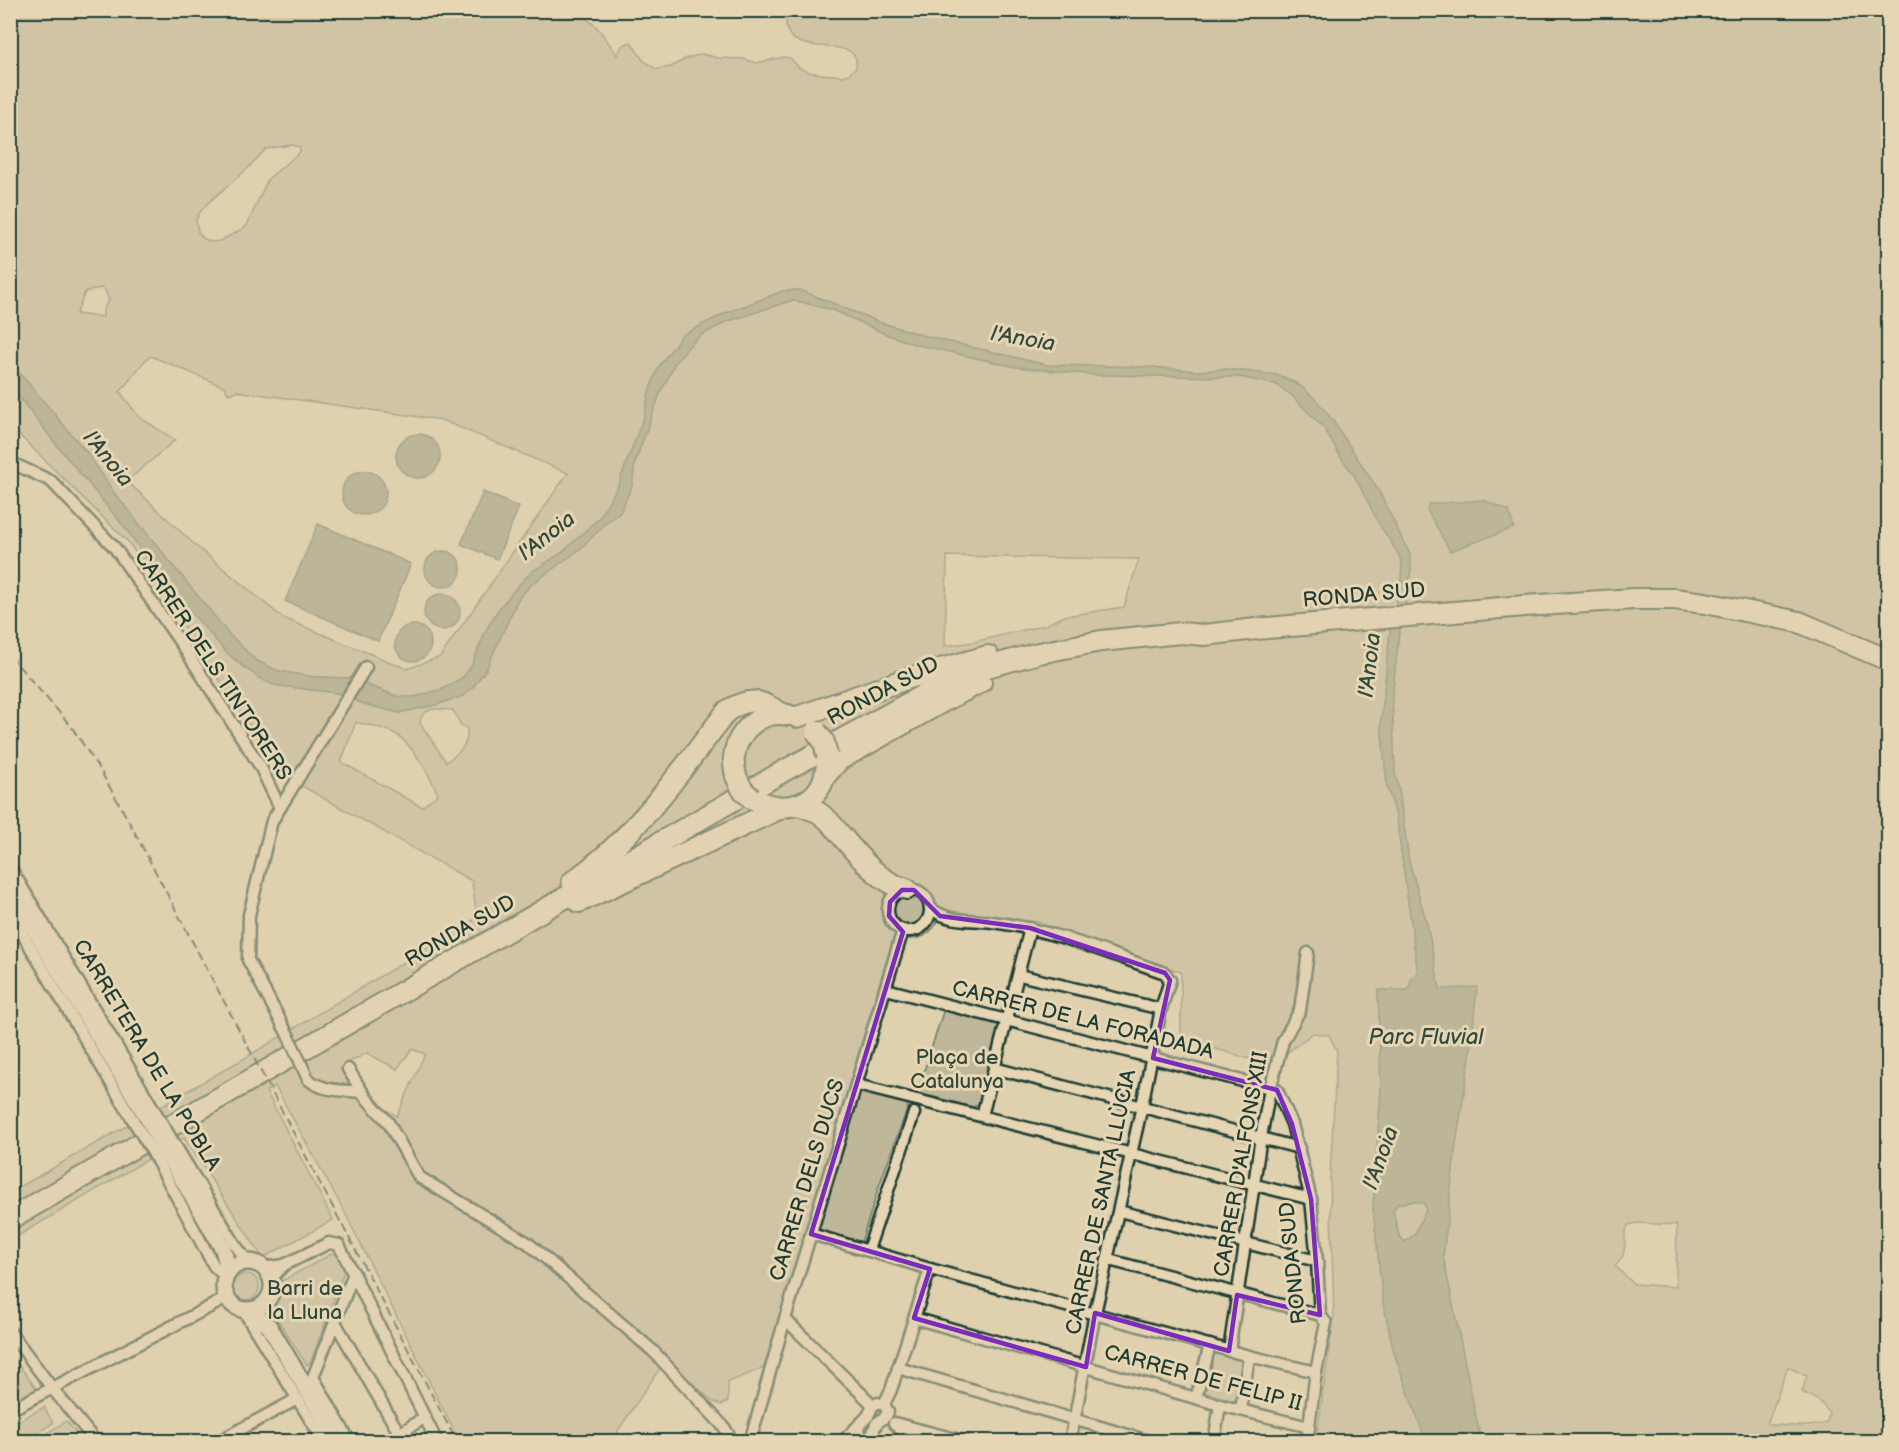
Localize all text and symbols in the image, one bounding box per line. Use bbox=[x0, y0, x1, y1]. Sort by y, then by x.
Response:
water label: l'Anoia bbox=[989, 320, 1057, 358]
water label: l'Anoia bbox=[77, 425, 139, 493]
water label: l'Anoia bbox=[513, 505, 581, 567]
street label: CARRER DELS TINTORERS bbox=[129, 545, 297, 785]
street label: RONDA SUD bbox=[1302, 577, 1426, 613]
water label: l'Anoia bbox=[1353, 631, 1387, 699]
street label: RONDA SUD bbox=[823, 651, 943, 731]
street label: RONDA SUD bbox=[401, 889, 519, 973]
street label: CARRETERA DE LA POBLA bbox=[68, 935, 226, 1175]
street label: CARRER DE LA FORADADA bbox=[950, 975, 1217, 1065]
water label: Parc Fluvial bbox=[1369, 1024, 1484, 1051]
park label: Plaça de Catalunya bbox=[910, 1045, 1004, 1094]
street label: CARRER D'ALFONS XIII bbox=[1209, 1049, 1273, 1279]
street label: CARRER DE SANTA LLÙCIA bbox=[1061, 1067, 1141, 1337]
street label: CARRER DELS DUCS bbox=[764, 1076, 850, 1284]
water label: l'Anoia bbox=[1357, 1123, 1405, 1193]
street label: RONDA SUD bbox=[1274, 1201, 1312, 1325]
park label: Barri de la Lluna bbox=[267, 1276, 343, 1325]
street label: CARRER DE FELIP II bbox=[1101, 1340, 1305, 1416]

